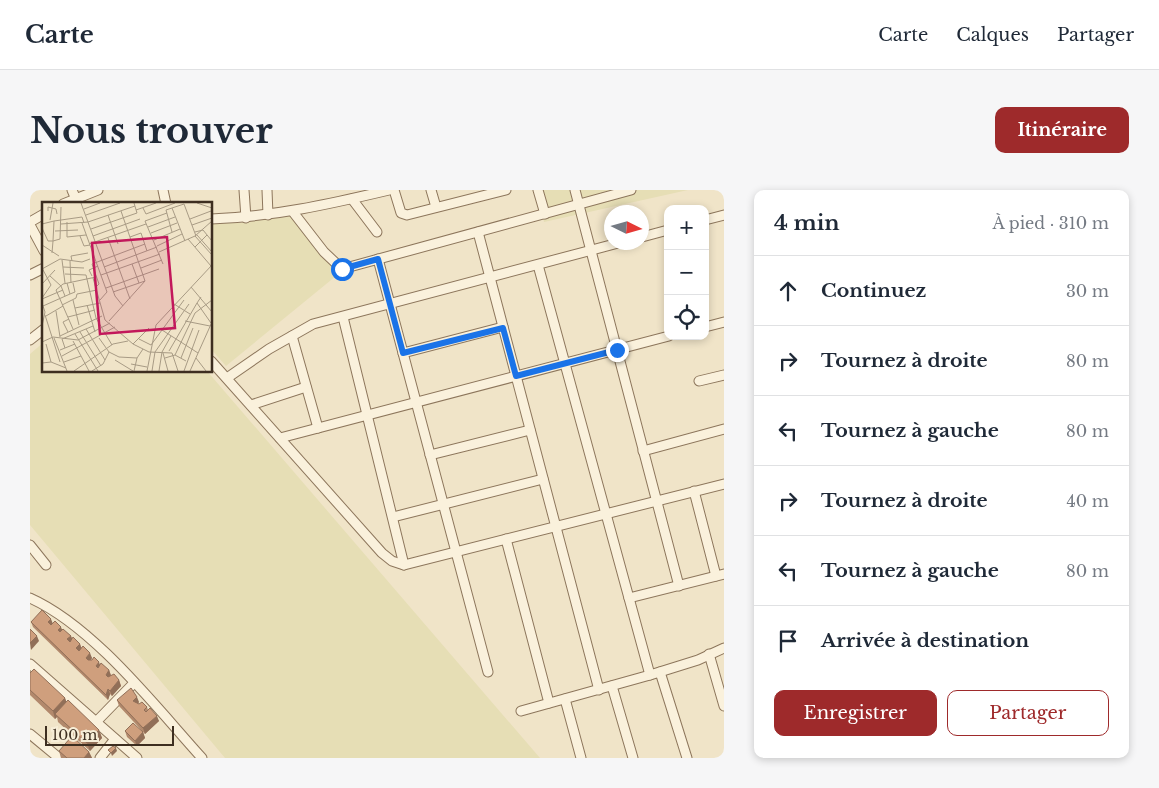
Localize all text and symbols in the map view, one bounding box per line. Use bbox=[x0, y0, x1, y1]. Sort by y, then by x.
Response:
text: Carte bbox=[25, 20, 94, 49]
text: Carte bbox=[878, 24, 928, 46]
text: Calques bbox=[956, 24, 1029, 46]
text: Partager bbox=[1057, 24, 1134, 46]
button: Itinéraire bbox=[995, 107, 1129, 153]
text: Nous trouver bbox=[30, 109, 273, 152]
inset map bbox=[42, 202, 212, 372]
north arrow bbox=[604, 205, 649, 250]
map controls bbox=[664, 205, 709, 340]
button: + bbox=[664, 205, 709, 250]
text: 4 min bbox=[774, 210, 840, 236]
text: À pied · 310 m bbox=[993, 213, 1109, 233]
button: − bbox=[664, 250, 709, 295]
route start bbox=[331, 258, 354, 281]
icon: ahead bbox=[774, 277, 802, 305]
text: Continuez bbox=[821, 279, 926, 302]
text: 30 m bbox=[1066, 281, 1109, 301]
button: locate bbox=[664, 295, 709, 340]
route end bbox=[606, 339, 629, 362]
icon: right bbox=[774, 347, 802, 375]
text: Tournez à droite bbox=[821, 349, 988, 372]
text: 80 m bbox=[1066, 351, 1109, 371]
icon: left bbox=[774, 417, 802, 445]
text: Tournez à gauche bbox=[821, 419, 999, 442]
text: 80 m bbox=[1066, 421, 1109, 441]
icon: right bbox=[774, 487, 802, 515]
text: Tournez à droite bbox=[821, 489, 988, 512]
text: 40 m bbox=[1066, 491, 1109, 511]
icon: left bbox=[774, 557, 802, 585]
text: Tournez à gauche bbox=[821, 559, 999, 582]
text: 80 m bbox=[1066, 561, 1109, 581]
icon: arrive bbox=[774, 627, 802, 655]
text: Arrivée à destination bbox=[821, 629, 1029, 652]
button: Enregistrer bbox=[774, 690, 937, 736]
button: Partager bbox=[947, 690, 1109, 736]
scale bar bbox=[45, 723, 174, 746]
text: 100 m bbox=[52, 726, 97, 744]

